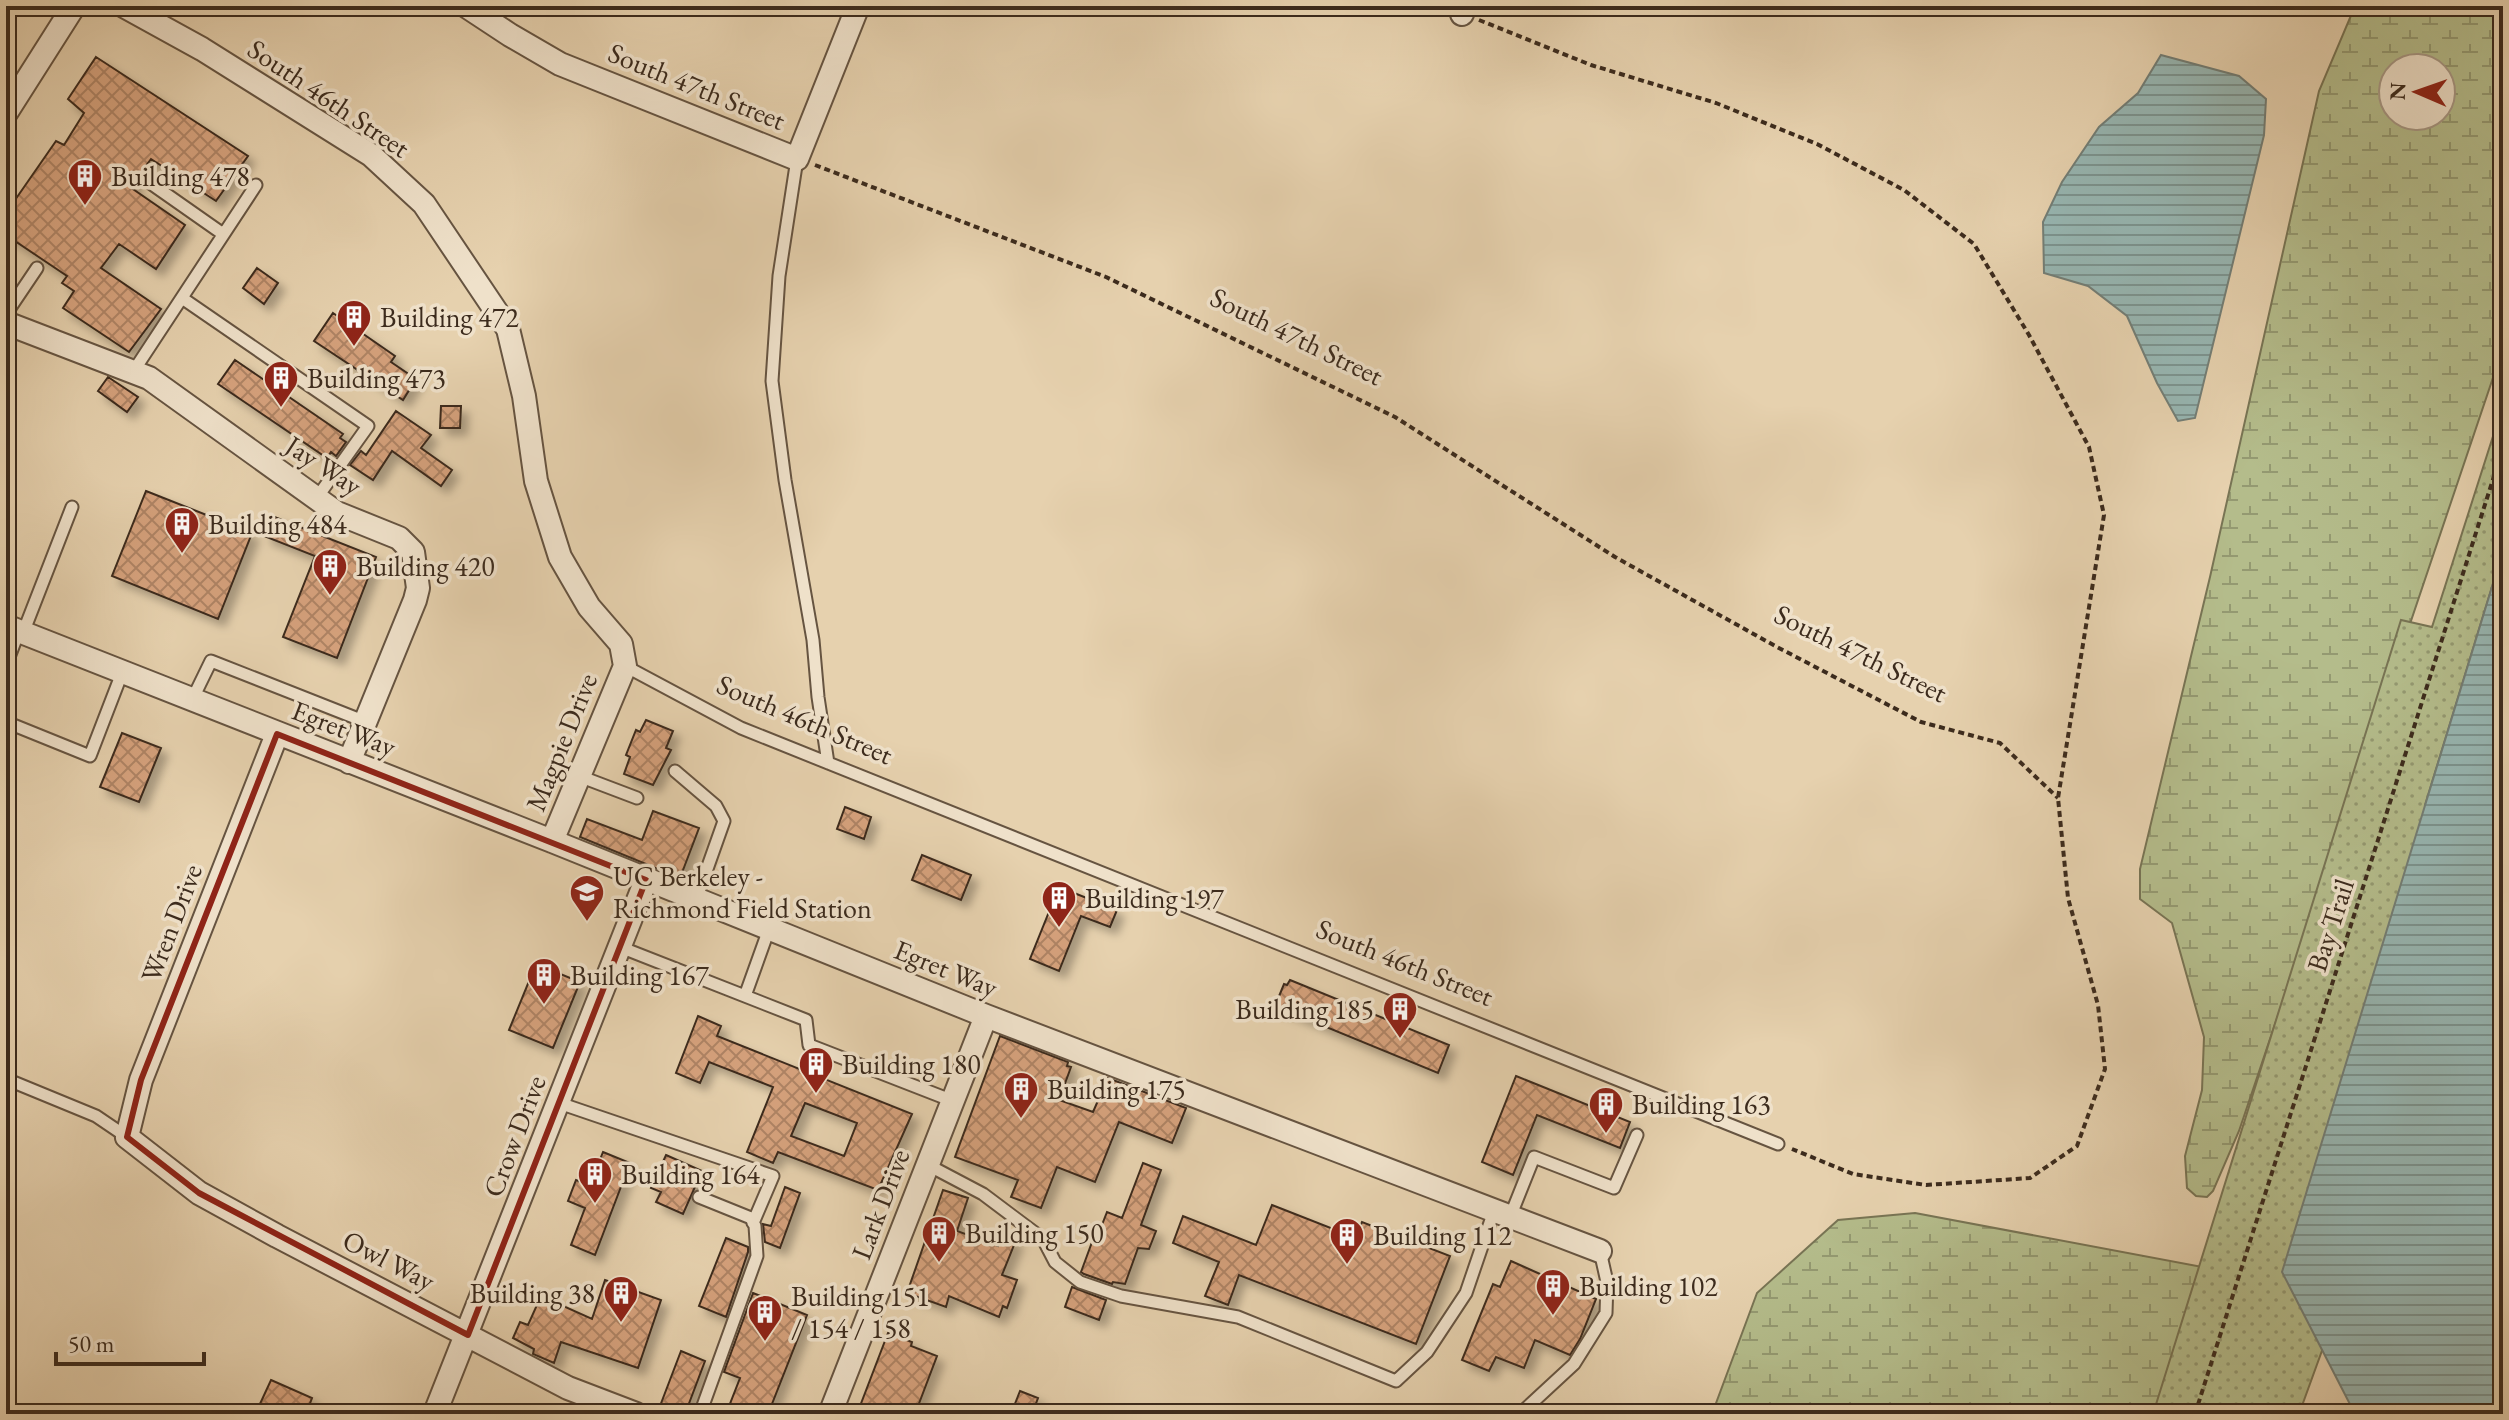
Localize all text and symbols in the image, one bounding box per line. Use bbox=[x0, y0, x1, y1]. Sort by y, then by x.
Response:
street label: South 46th Street bbox=[241, 31, 417, 166]
street label: South 47th Street bbox=[603, 34, 791, 138]
north arrow bbox=[2377, 52, 2457, 132]
text: N bbox=[2383, 82, 2412, 101]
building icon: Building 478 bbox=[66, 157, 104, 207]
place label: Building 478 bbox=[111, 158, 250, 194]
street label: South 47th Street bbox=[1205, 279, 1389, 393]
building icon: Building 472 bbox=[335, 298, 373, 348]
place label: Building 472 bbox=[380, 299, 519, 335]
building icon: Building 473 bbox=[262, 359, 300, 409]
place label: Building 473 bbox=[307, 360, 446, 396]
street label: Jay Way bbox=[277, 426, 370, 503]
building icon: Building 484 bbox=[163, 505, 201, 555]
place label: Building 484 bbox=[208, 506, 347, 542]
building icon: Building 420 bbox=[311, 547, 349, 597]
place label: Building 420 bbox=[356, 548, 495, 584]
street label: South 47th Street bbox=[1769, 596, 1953, 710]
street label: South 46th Street bbox=[712, 666, 899, 772]
street label: Magpie Drive bbox=[517, 668, 605, 816]
street label: Egret Way bbox=[287, 692, 402, 765]
place label: UC Berkeley - Richmond Field Station bbox=[613, 858, 872, 926]
street label: Wren Drive bbox=[132, 859, 210, 987]
school or university icon: UC Berkeley - Richmond Field Station bbox=[568, 873, 606, 923]
street label: Bay Trail bbox=[2298, 874, 2362, 976]
building icon: Building 197 bbox=[1040, 879, 1078, 929]
place label: Building 197 bbox=[1085, 880, 1224, 916]
street label: South 46th Street bbox=[1311, 910, 1499, 1014]
street label: Egret Way bbox=[889, 931, 1004, 1005]
building icon: Building 167 bbox=[525, 956, 563, 1006]
place label: Building 167 bbox=[570, 957, 709, 993]
building icon: Building 185 bbox=[1381, 990, 1419, 1040]
place label: Building 185 bbox=[1235, 991, 1374, 1027]
building icon: Building 180 bbox=[797, 1045, 835, 1095]
place label: Building 180 bbox=[842, 1046, 981, 1082]
street label: Crow Drive bbox=[474, 1070, 554, 1202]
building icon: Building 175 bbox=[1002, 1070, 1040, 1120]
place label: Building 175 bbox=[1047, 1071, 1186, 1107]
building icon: Building 163 bbox=[1587, 1085, 1625, 1135]
place label: Building 163 bbox=[1632, 1086, 1771, 1122]
street label: Lark Drive bbox=[843, 1144, 918, 1264]
building icon: Building 164 bbox=[576, 1155, 614, 1205]
place label: Building 164 bbox=[621, 1156, 760, 1192]
building icon: Building 150 bbox=[920, 1214, 958, 1264]
place label: Building 150 bbox=[965, 1215, 1104, 1251]
building icon: Building 112 bbox=[1328, 1216, 1366, 1266]
place label: Building 112 bbox=[1373, 1217, 1512, 1253]
street label: Owl Way bbox=[337, 1222, 442, 1299]
building icon: Building 102 bbox=[1534, 1267, 1572, 1317]
place label: Building 102 bbox=[1579, 1268, 1718, 1304]
building icon: Building 38 bbox=[602, 1274, 640, 1324]
place label: Building 38 bbox=[470, 1275, 595, 1311]
place label: Building 151 / 154 / 158 bbox=[791, 1278, 930, 1346]
building icon: Building 151 / 154 / 158 bbox=[746, 1293, 784, 1343]
scale bar bbox=[56, 1316, 204, 1366]
text: 50 m bbox=[68, 1328, 115, 1359]

